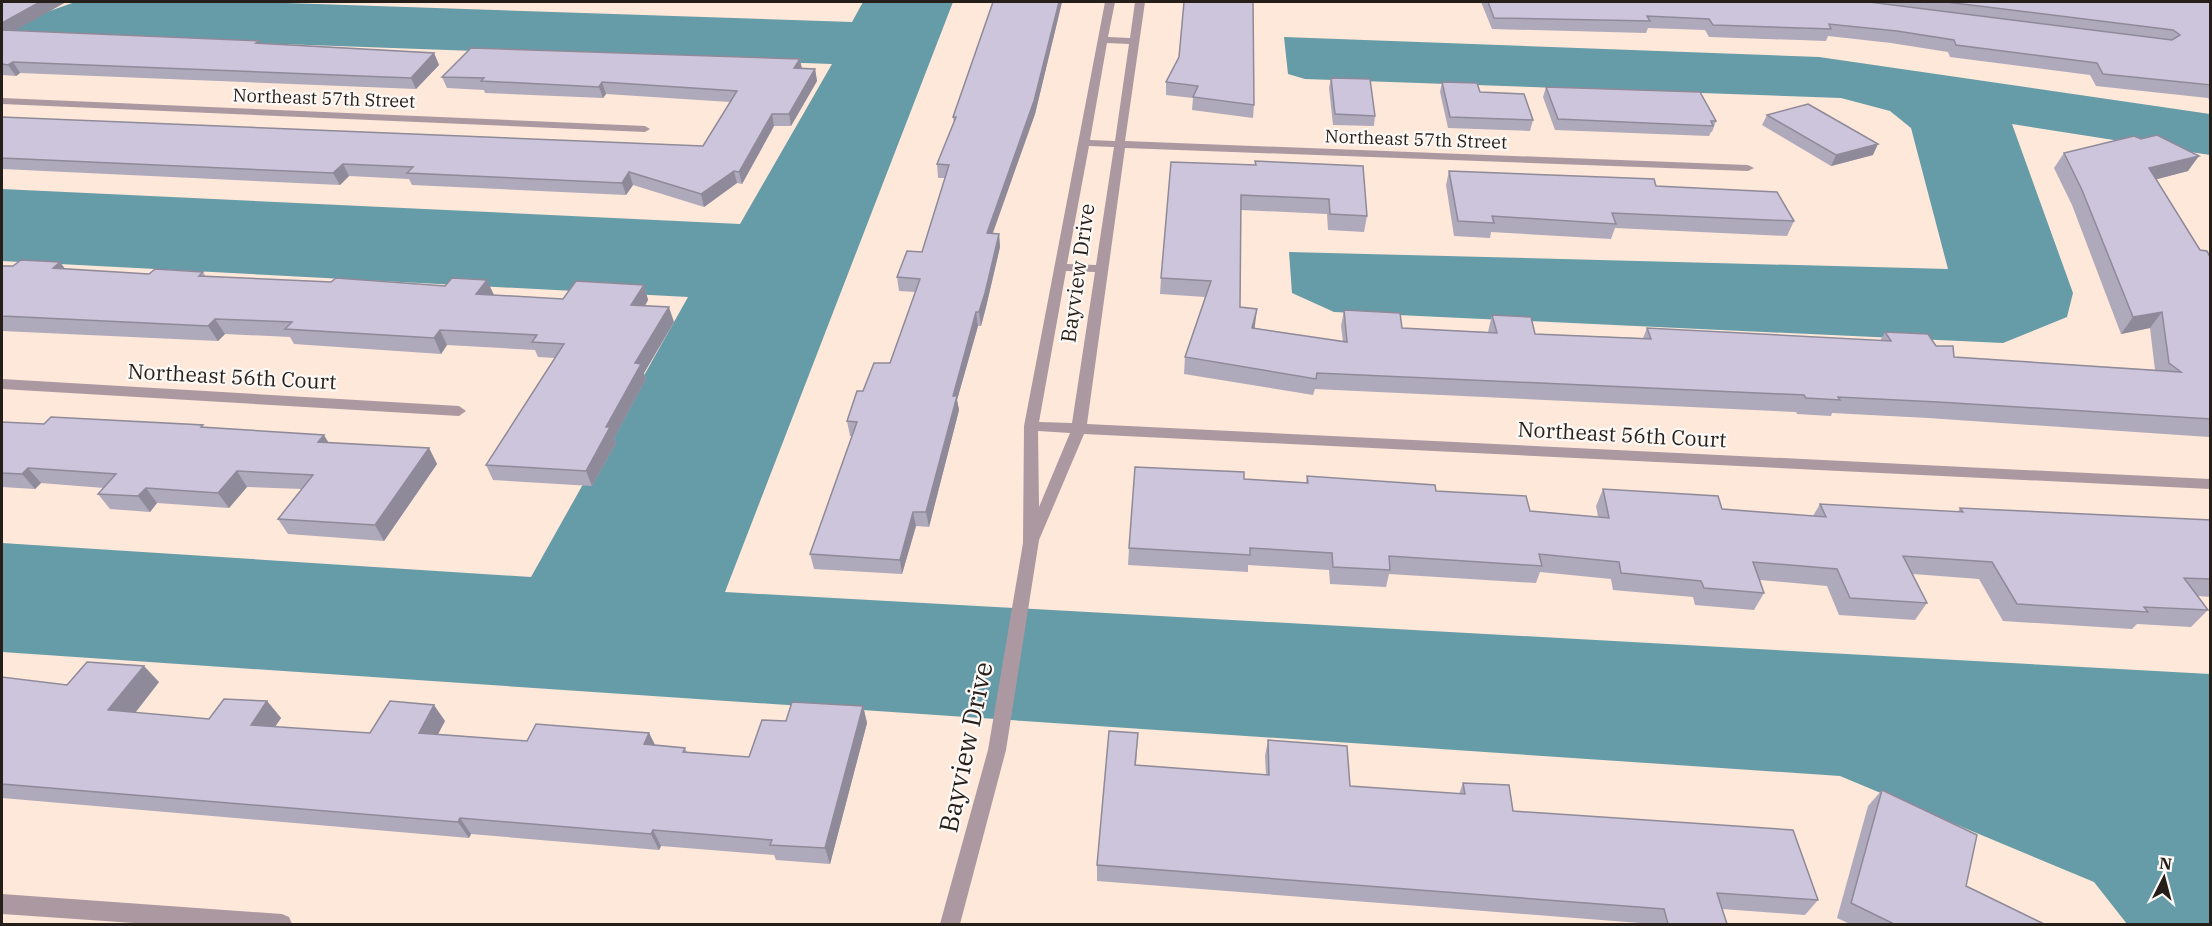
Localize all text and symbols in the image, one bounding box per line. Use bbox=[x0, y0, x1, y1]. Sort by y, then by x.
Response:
street label: Northeast 57th Street bbox=[232, 83, 416, 113]
street label: Northeast 57th Street bbox=[1324, 124, 1508, 154]
street label: Bayview Drive bbox=[1053, 202, 1101, 344]
street label: Northeast 56th Court bbox=[127, 357, 337, 395]
street label: Northeast 56th Court bbox=[1517, 415, 1727, 453]
street label: Bayview Drive bbox=[930, 658, 1000, 836]
north arrow bbox=[2134, 848, 2194, 908]
text: N bbox=[2158, 852, 2173, 874]

